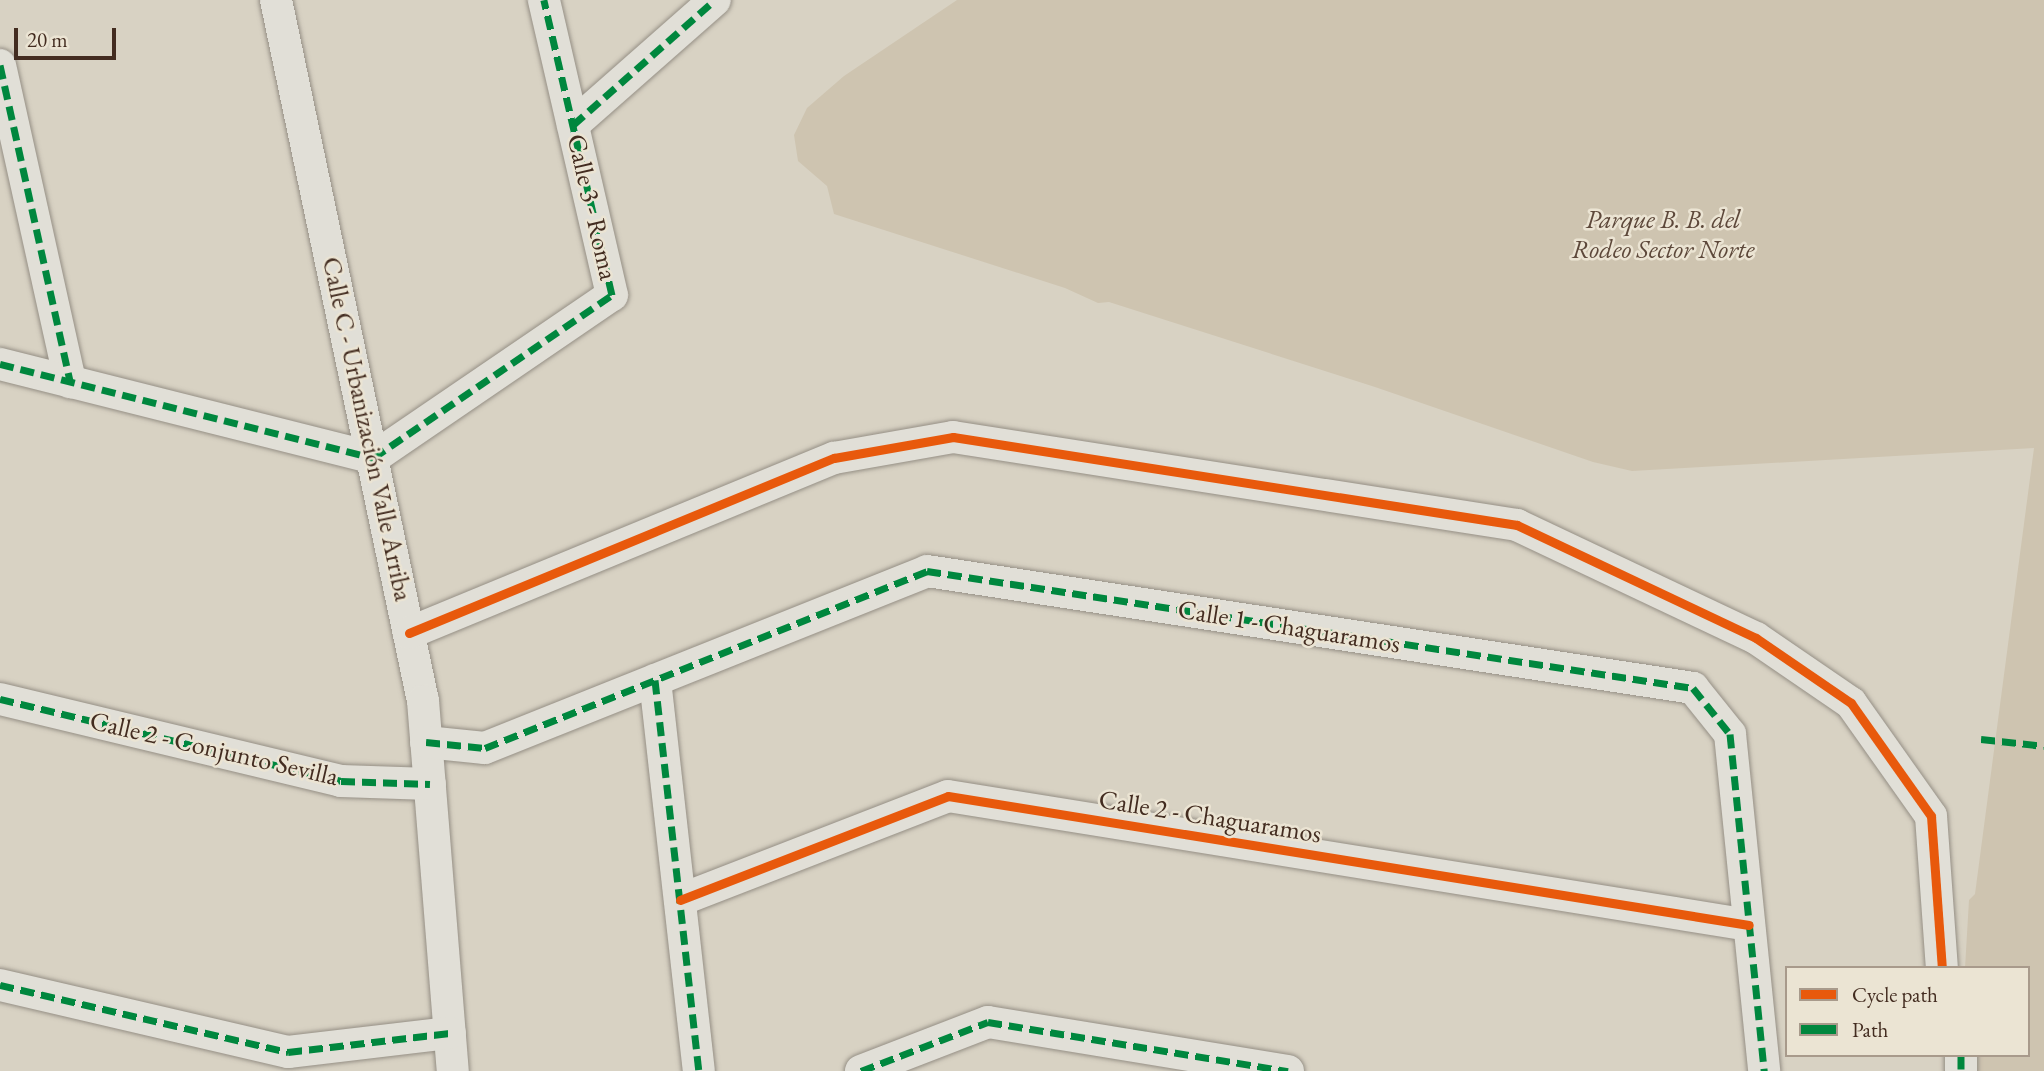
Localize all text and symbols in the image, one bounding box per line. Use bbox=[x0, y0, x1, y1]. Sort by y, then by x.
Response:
scale bar bbox=[18, 14, 119, 58]
text: 20 m bbox=[27, 26, 68, 53]
street label: Calle 3 - Roma bbox=[560, 131, 624, 283]
park label: Parque B. B. del Rodeo Sector Norte bbox=[1571, 204, 1755, 266]
street label: Calle C - Urbanización Valle Arriba bbox=[315, 254, 419, 604]
street label: Calle 1 - Chaguaramos bbox=[1176, 594, 1402, 660]
street label: Calle 2 - Conjunto Sevilla bbox=[87, 705, 341, 793]
street label: Calle 2 - Chaguaramos bbox=[1097, 784, 1323, 850]
legend bbox=[1785, 966, 2030, 1057]
text: Cycle path bbox=[1852, 981, 1938, 1008]
text: Path bbox=[1852, 1016, 1888, 1043]

